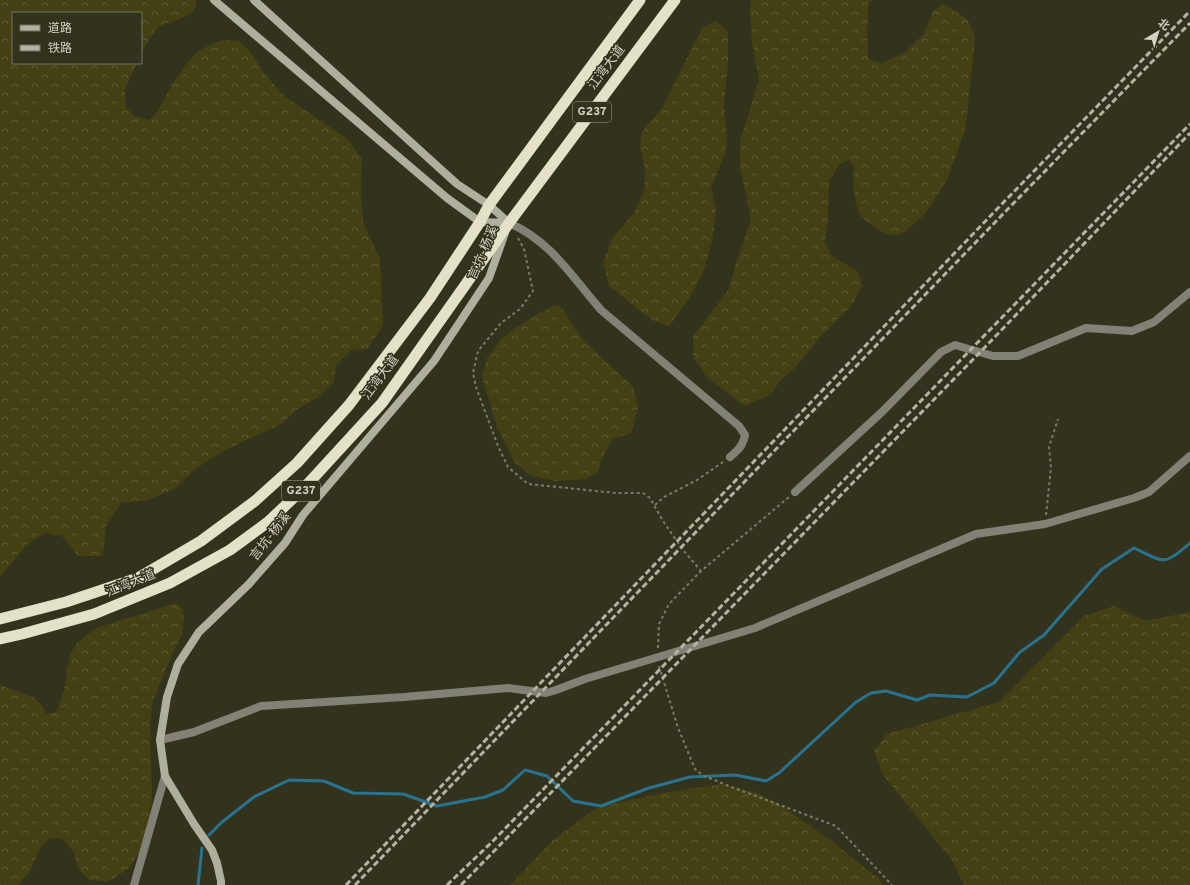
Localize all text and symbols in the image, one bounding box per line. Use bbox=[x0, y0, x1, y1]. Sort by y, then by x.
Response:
legend bbox=[12, 12, 142, 64]
north arrow bbox=[1138, 12, 1178, 52]
text: 北 bbox=[1155, 16, 1172, 34]
text: 道路 bbox=[48, 21, 72, 37]
text: 铁路 bbox=[48, 41, 72, 57]
street label: 江湾大道 bbox=[584, 42, 629, 94]
road number: G237 bbox=[573, 102, 611, 122]
street label: 言坑-杨溪 bbox=[465, 223, 503, 282]
street label: 江湾大道 bbox=[358, 352, 403, 404]
road number: G237 bbox=[282, 481, 320, 501]
street label: 言坑-杨溪 bbox=[246, 509, 295, 564]
street label: 江湾大道 bbox=[104, 566, 158, 601]

